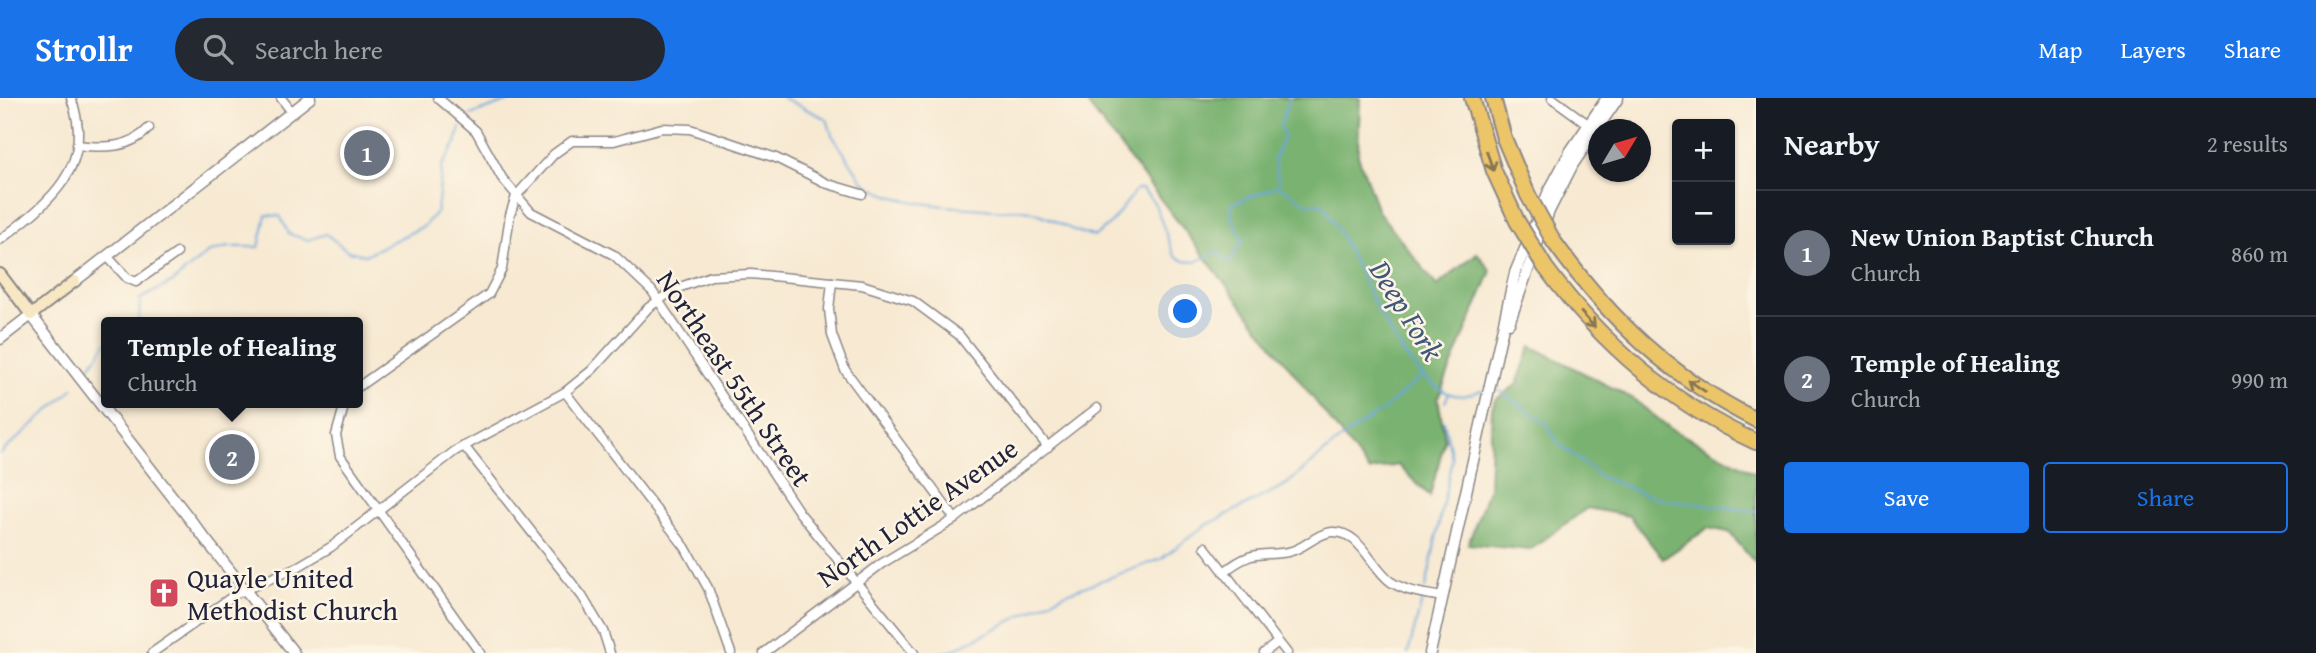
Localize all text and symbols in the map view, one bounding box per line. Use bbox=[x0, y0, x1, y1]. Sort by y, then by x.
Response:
search box bbox=[175, 18, 665, 81]
text: Strollr bbox=[35, 25, 133, 73]
icon: search bbox=[199, 30, 237, 68]
text: Search here bbox=[255, 30, 383, 69]
text: Map bbox=[2039, 32, 2082, 67]
text: Layers bbox=[2120, 32, 2186, 67]
text: Share bbox=[2224, 32, 2281, 67]
north arrow bbox=[1588, 119, 1651, 182]
map controls bbox=[1672, 119, 1735, 245]
button: + bbox=[1672, 119, 1735, 182]
text: Nearby bbox=[1784, 122, 1880, 166]
pin: 1 bbox=[344, 127, 390, 179]
text: 2 results bbox=[2207, 127, 2288, 160]
one-way arrow bbox=[1485, 149, 1497, 171]
button: − bbox=[1672, 182, 1735, 245]
text: New Union Baptist Church bbox=[1851, 217, 2154, 256]
text: 1 bbox=[1801, 237, 1813, 270]
text: 860 m bbox=[2231, 237, 2288, 270]
water label: Deep Fork bbox=[1358, 250, 1455, 369]
text: Church bbox=[1851, 256, 1921, 289]
street label: Northeast 55th Street bbox=[647, 262, 823, 494]
your location bbox=[1168, 294, 1202, 328]
one-way arrow bbox=[1579, 311, 1596, 328]
popup bbox=[101, 317, 363, 408]
text: Temple of Healing bbox=[128, 327, 336, 366]
text: Temple of Healing bbox=[1851, 343, 2060, 382]
text: 2 bbox=[1801, 363, 1813, 396]
text: 990 m bbox=[2231, 363, 2288, 396]
text: Church bbox=[128, 366, 197, 399]
one-way arrow bbox=[1688, 379, 1707, 393]
text: Church bbox=[1851, 382, 1921, 415]
street label: North Lottie Avenue bbox=[808, 427, 1026, 597]
pin: 2 bbox=[209, 431, 255, 483]
button: Save bbox=[1784, 462, 2029, 533]
button: Share bbox=[2043, 462, 2288, 533]
place label: Quayle United Methodist Church bbox=[187, 557, 398, 630]
church icon: Quayle United Methodist Church bbox=[147, 576, 181, 610]

